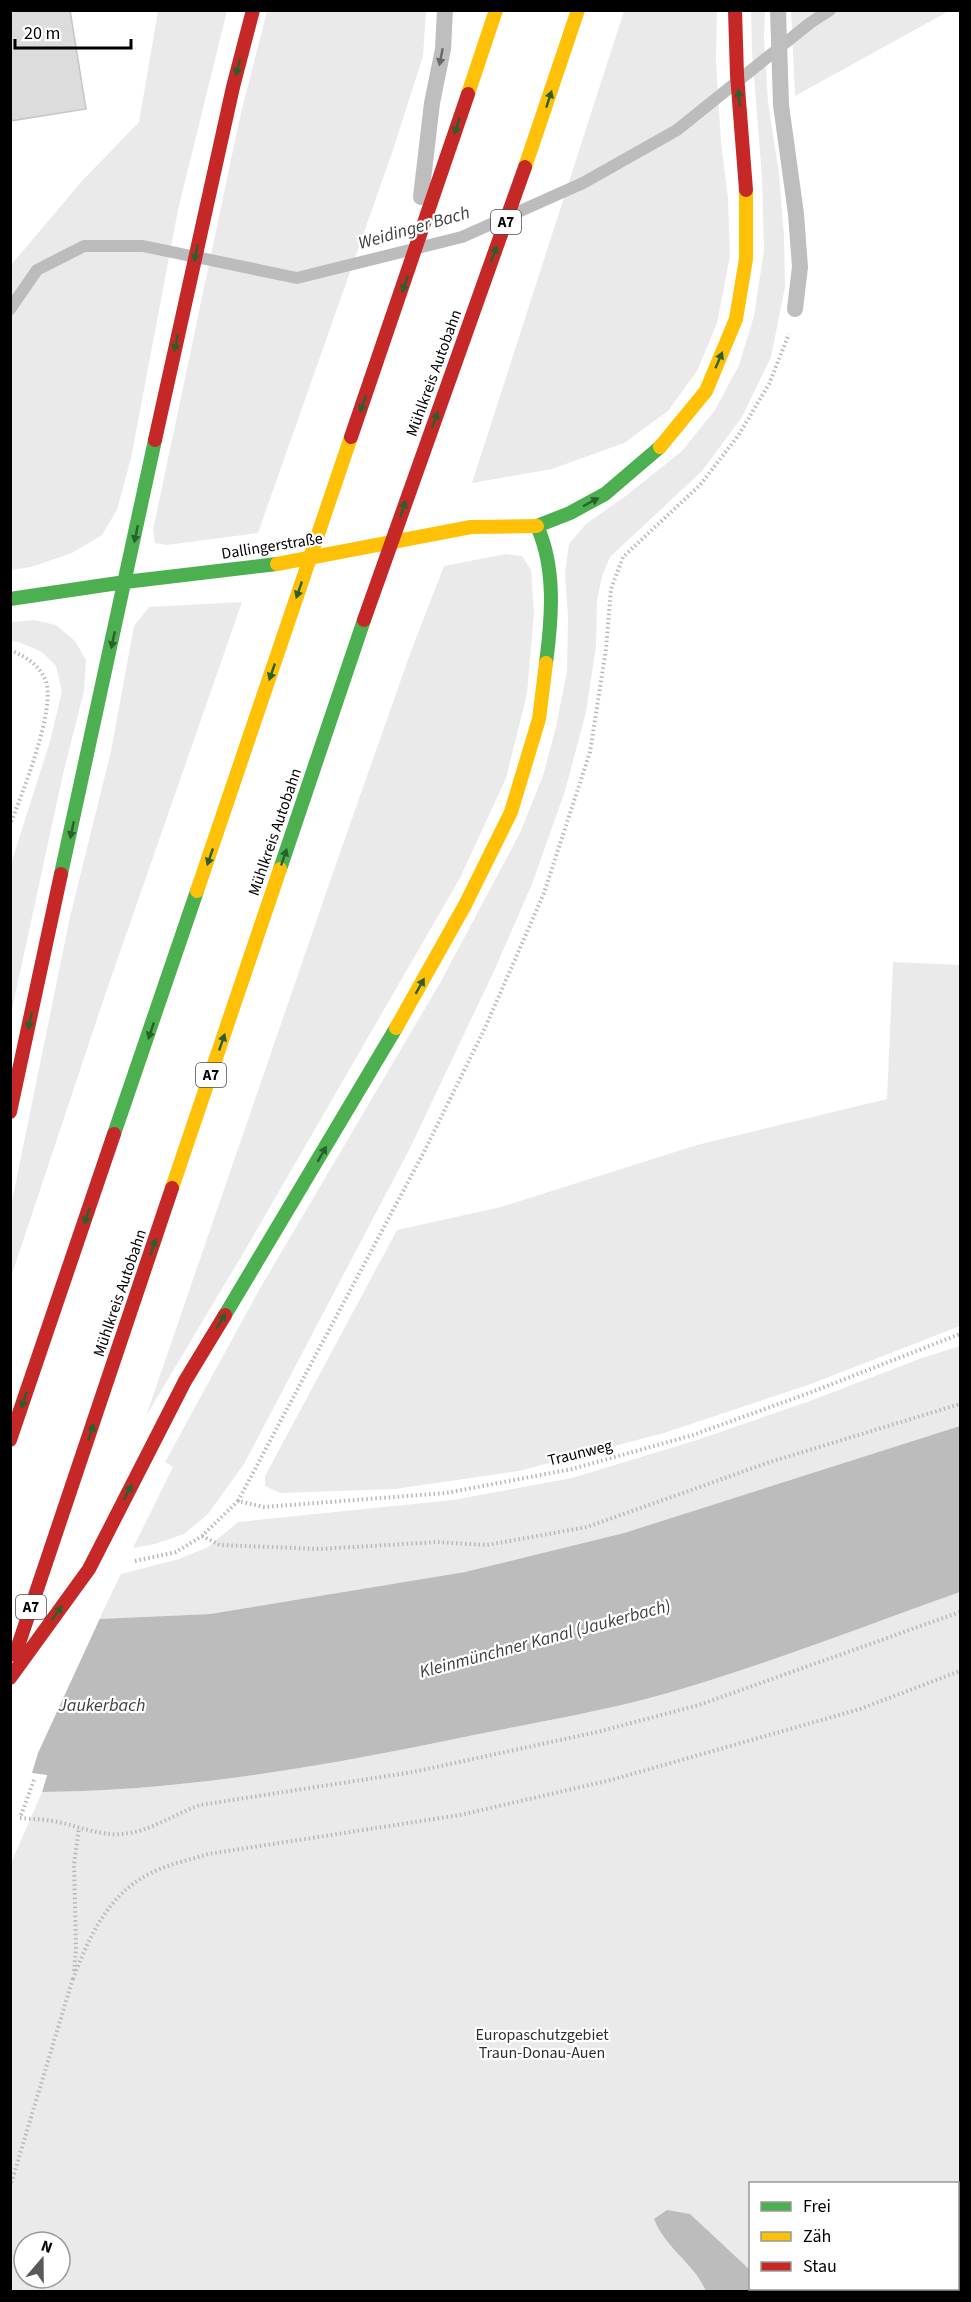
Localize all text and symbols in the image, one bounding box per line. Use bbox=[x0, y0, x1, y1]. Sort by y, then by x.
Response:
scale bar bbox=[15, 12, 130, 50]
text: 20 m bbox=[24, 21, 60, 46]
one-way arrow bbox=[436, 48, 445, 67]
one-way arrow bbox=[233, 58, 242, 76]
one-way arrow bbox=[734, 88, 744, 107]
one-way arrow bbox=[545, 90, 554, 108]
one-way arrow bbox=[452, 117, 461, 135]
water label: Weidinger Bach bbox=[355, 200, 473, 256]
road number: A7 bbox=[491, 210, 521, 234]
one-way arrow bbox=[190, 244, 200, 262]
one-way arrow bbox=[490, 245, 499, 263]
one-way arrow bbox=[399, 275, 409, 293]
street label: Mühlkreis Autobahn bbox=[401, 307, 467, 439]
one-way arrow bbox=[171, 334, 180, 353]
one-way arrow bbox=[714, 350, 724, 368]
one-way arrow bbox=[358, 395, 368, 413]
one-way arrow bbox=[430, 411, 440, 429]
one-way arrow bbox=[583, 497, 600, 507]
one-way arrow bbox=[398, 500, 408, 518]
one-way arrow bbox=[131, 525, 140, 544]
street label: Dallingerstraße bbox=[220, 527, 324, 565]
one-way arrow bbox=[294, 581, 304, 599]
one-way arrow bbox=[108, 630, 117, 649]
one-way arrow bbox=[266, 663, 276, 681]
street label: Mühlkreis Autobahn bbox=[243, 765, 307, 899]
one-way arrow bbox=[66, 821, 76, 839]
one-way arrow bbox=[204, 848, 214, 866]
one-way arrow bbox=[280, 848, 289, 866]
one-way arrow bbox=[415, 977, 425, 994]
one-way arrow bbox=[25, 1011, 34, 1030]
one-way arrow bbox=[145, 1022, 155, 1040]
one-way arrow bbox=[218, 1033, 227, 1051]
road number: A7 bbox=[196, 1063, 226, 1087]
one-way arrow bbox=[317, 1146, 328, 1162]
one-way arrow bbox=[82, 1207, 92, 1225]
street label: Mühlkreis Autobahn bbox=[88, 1226, 152, 1360]
one-way arrow bbox=[149, 1238, 158, 1256]
one-way arrow bbox=[216, 1313, 227, 1329]
one-way arrow bbox=[19, 1391, 29, 1409]
one-way arrow bbox=[86, 1423, 96, 1441]
street label: Traunweg bbox=[545, 1434, 615, 1472]
one-way arrow bbox=[123, 1483, 133, 1500]
water label: Kleinmünchner Kanal (Jaukerbach) bbox=[417, 1593, 673, 1685]
road number: A7 bbox=[16, 1595, 46, 1619]
one-way arrow bbox=[51, 1606, 63, 1622]
water label: Jaukerbach bbox=[58, 1693, 145, 1718]
park label: Europaschutzgebiet Traun-Donau-Auen bbox=[475, 2024, 609, 2064]
legend bbox=[749, 2182, 959, 2290]
text: Frei bbox=[803, 2194, 831, 2219]
text: Zäh bbox=[803, 2224, 831, 2249]
north arrow bbox=[12, 2230, 72, 2290]
text: N bbox=[38, 2235, 56, 2259]
text: Stau bbox=[803, 2254, 837, 2279]

